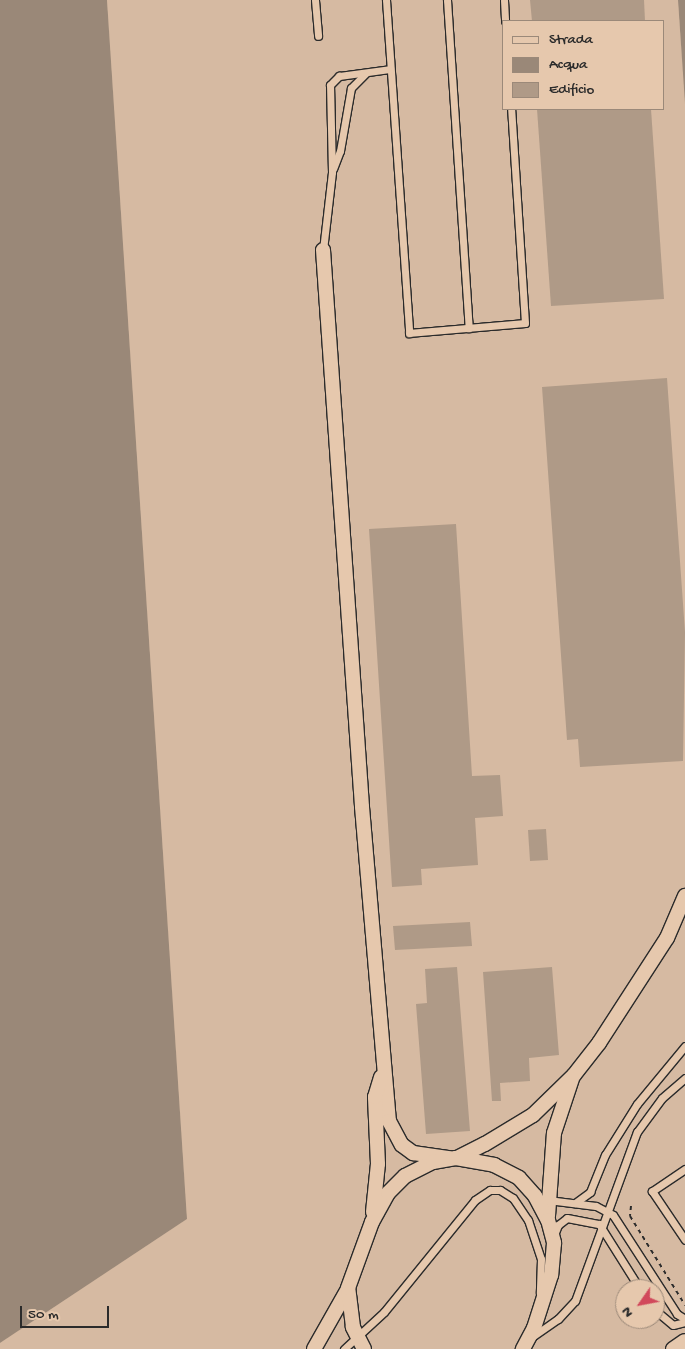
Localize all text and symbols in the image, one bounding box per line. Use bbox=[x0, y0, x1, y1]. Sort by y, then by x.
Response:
legend bbox=[502, 20, 665, 110]
text: Strada bbox=[549, 31, 593, 49]
text: Acqua bbox=[549, 56, 587, 74]
text: Edificio bbox=[549, 81, 594, 99]
north arrow bbox=[615, 1279, 665, 1329]
scale bar bbox=[22, 1296, 111, 1328]
text: N bbox=[618, 1303, 637, 1320]
text: 50 m bbox=[28, 1306, 59, 1324]

